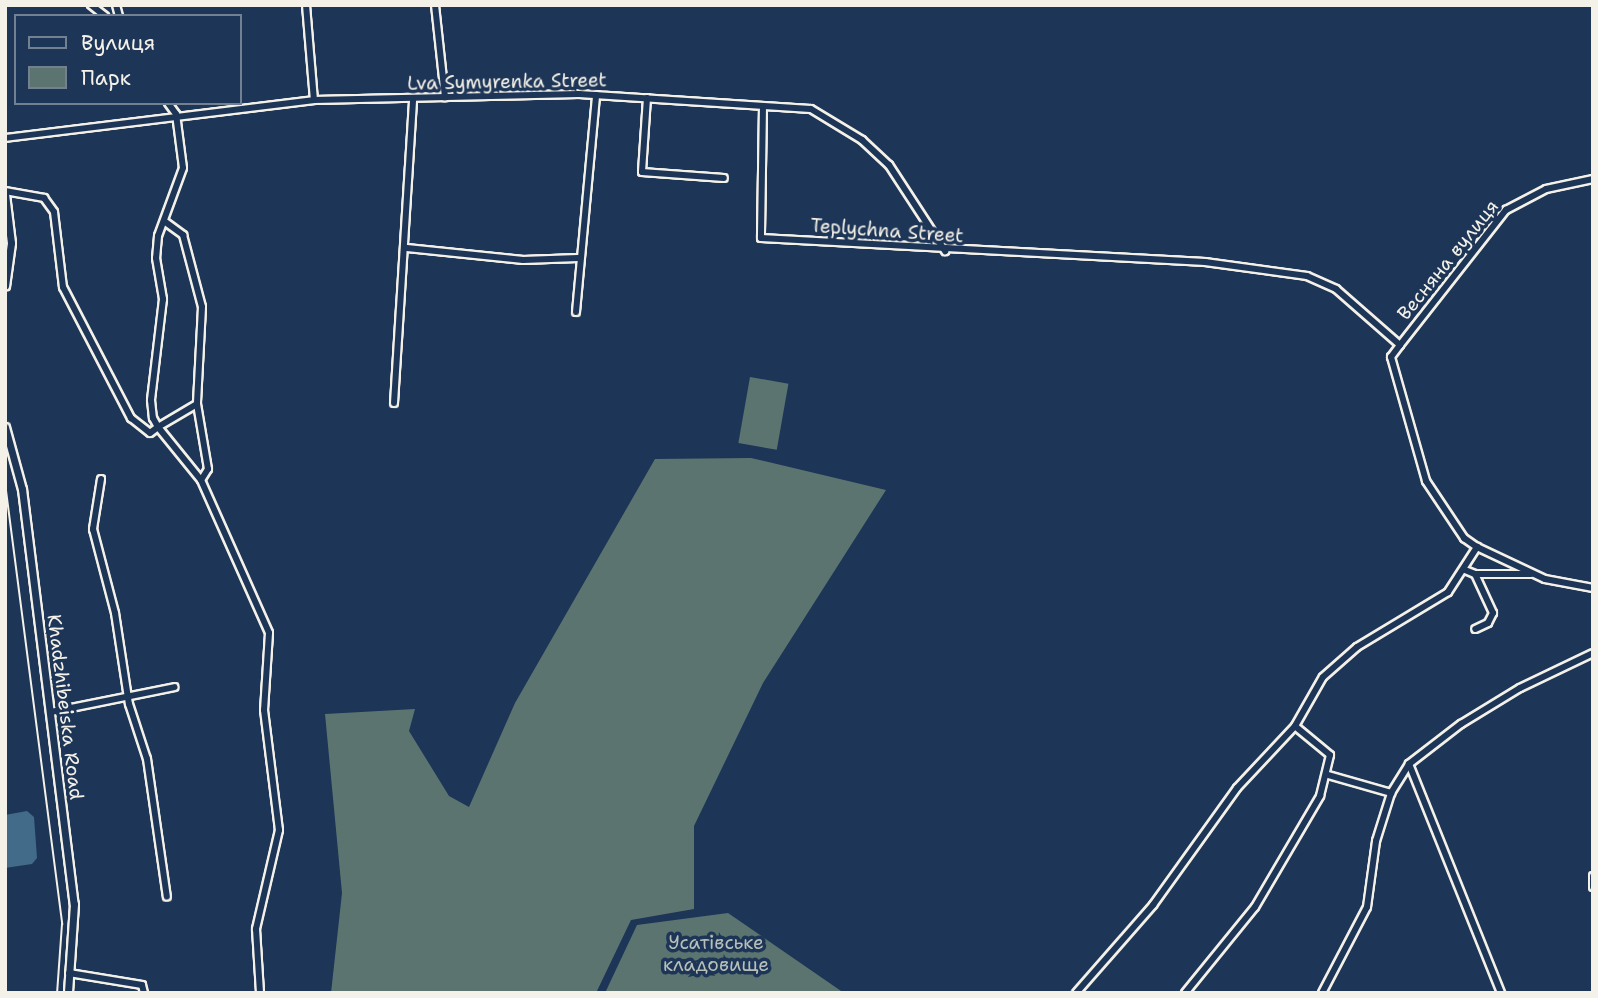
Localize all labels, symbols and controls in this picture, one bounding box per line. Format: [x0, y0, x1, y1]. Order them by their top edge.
legend [14, 14, 242, 105]
text: Вулиця [81, 29, 155, 57]
text: Парк [81, 64, 131, 92]
street label: Lva Symyrenka Street [407, 69, 607, 95]
street label: Весняна вулиця [1393, 195, 1503, 325]
street label: Teplychna Street [810, 214, 964, 248]
street label: Khadzhibeiska Road [42, 613, 88, 801]
park label: Усатівське кладовище [663, 932, 769, 976]

